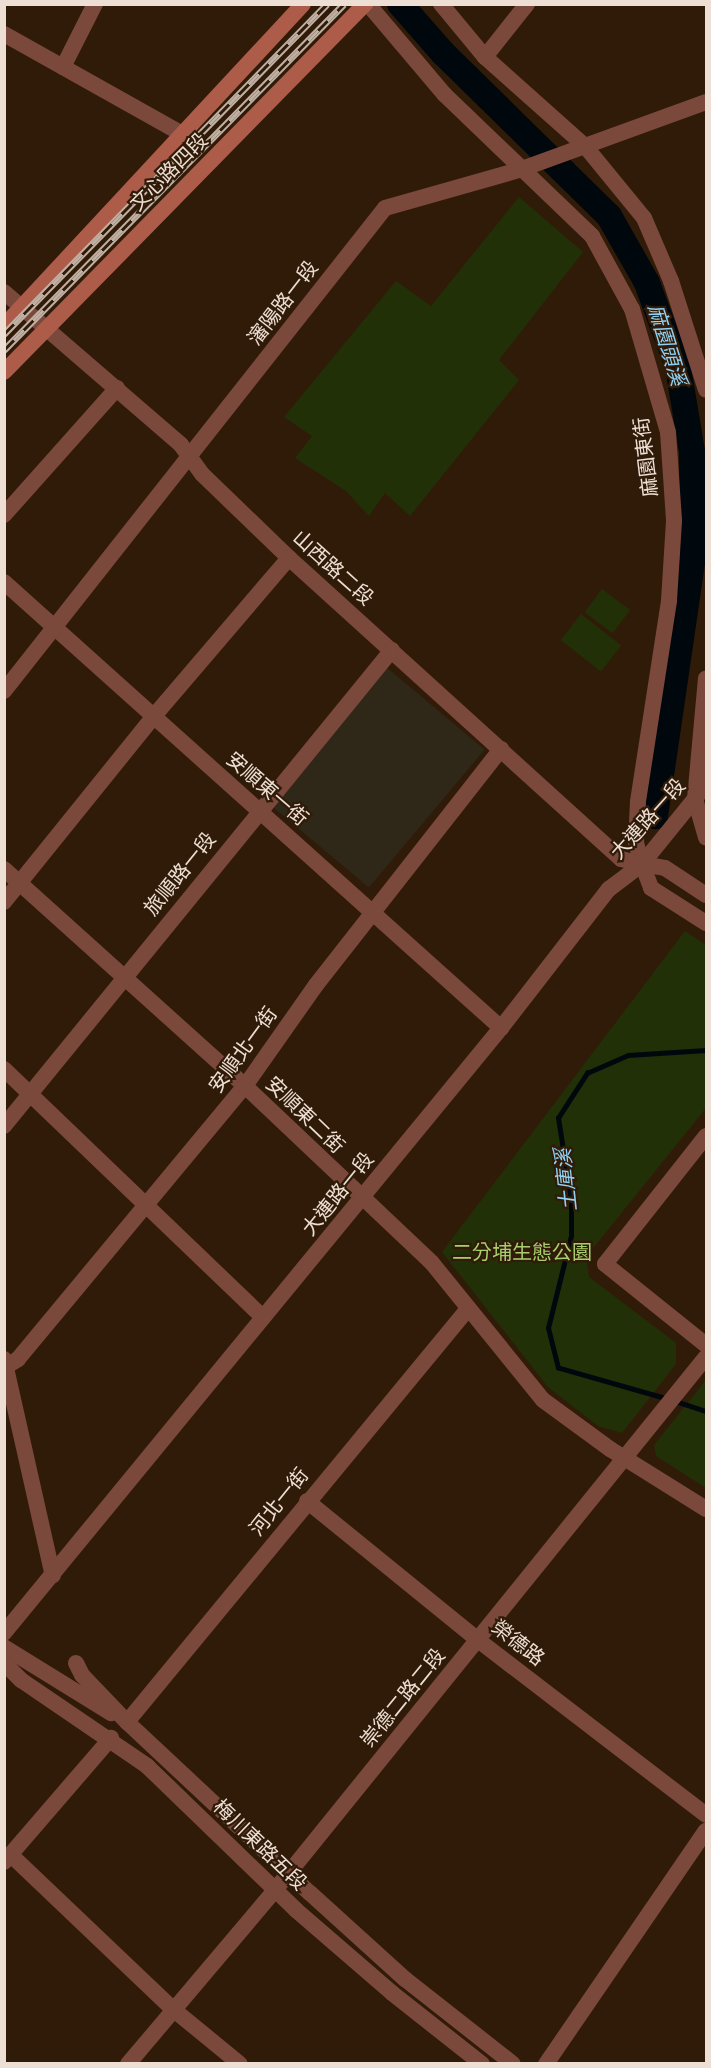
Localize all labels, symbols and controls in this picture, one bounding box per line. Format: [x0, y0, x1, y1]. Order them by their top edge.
street label: 文心路四段 [125, 128, 213, 216]
street label: 瀋陽路一段 [243, 256, 323, 350]
water label: 麻園頭溪 [643, 301, 691, 389]
street label: 麻園東街 [629, 416, 663, 498]
street label: 山西路二段 [288, 526, 378, 610]
street label: 安順東一街 [221, 747, 313, 831]
street label: 大連路一段 [606, 774, 690, 864]
street label: 旅順路一段 [139, 828, 221, 920]
street label: 安順北一街 [204, 1002, 282, 1098]
street label: 安順東二街 [261, 1072, 349, 1158]
water label: 土庫溪 [550, 1147, 582, 1213]
street label: 大連路一段 [297, 1148, 379, 1240]
park label: 二分埔生態公園 [452, 1240, 592, 1264]
street label: 河北一街 [245, 1463, 313, 1541]
street label: 榮德路 [487, 1615, 549, 1671]
street label: 崇德二路二段 [356, 1644, 450, 1752]
street label: 梅川東路五段 [209, 1795, 311, 1895]

